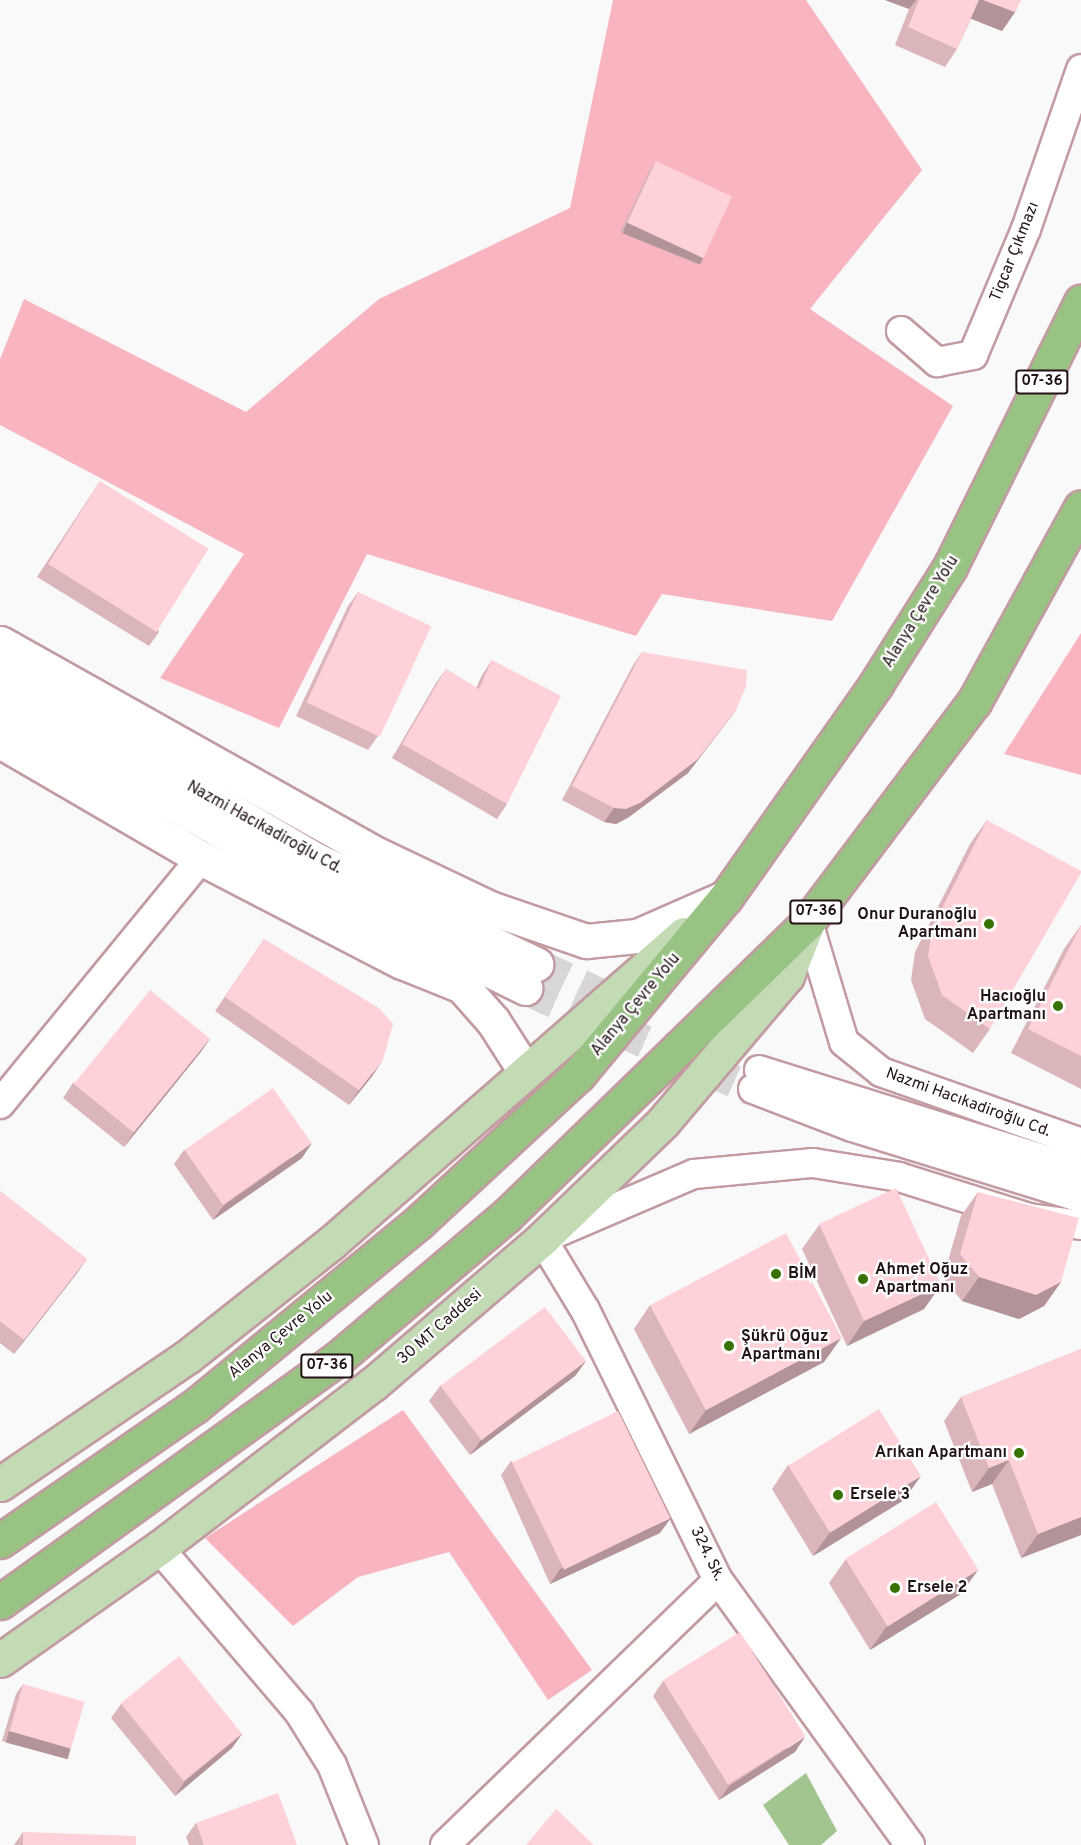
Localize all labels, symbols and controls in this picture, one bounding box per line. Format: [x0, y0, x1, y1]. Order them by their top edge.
street label: Tigcar Çıkmazı [986, 199, 1044, 305]
road number: 07-36 [1015, 370, 1069, 394]
street label: Alanya Çevre Yolu [879, 552, 963, 672]
street label: Nazmi Hacıkadiroğlu Cd. [183, 777, 345, 879]
road number: 07-36 [789, 900, 843, 924]
place label: Onur Duranoğlu Apartmanı [857, 905, 977, 943]
marker: Onur Duranoğlu Apartmanı [982, 917, 996, 931]
street label: Alanya Çevre Yolu [587, 949, 685, 1061]
place label: Hacıoğlu Apartmanı [967, 987, 1046, 1025]
marker: Hacıoğlu Apartmanı [1051, 999, 1065, 1013]
street label: Nazmi Hacıkadiroğlu Cd. [883, 1064, 1053, 1142]
place label: Ahmet Oğuz Apartmanı [875, 1260, 968, 1298]
place label: BİM [788, 1264, 817, 1284]
marker: BİM [769, 1267, 783, 1281]
marker: Ahmet Oğuz Apartmanı [856, 1272, 870, 1286]
street label: 30 MT Caddesi [394, 1285, 486, 1369]
street label: Alanya Çevre Yolu [225, 1287, 337, 1383]
place label: Şükrü Oğuz Apartmanı [741, 1327, 828, 1365]
marker: Şükrü Oğuz Apartmanı [722, 1339, 736, 1353]
road number: 07-36 [300, 1354, 354, 1378]
place label: Arıkan Apartmanı [874, 1443, 1007, 1463]
marker: Arıkan Apartmanı [1012, 1446, 1026, 1460]
place label: Ersele 3 [850, 1485, 910, 1505]
marker: Ersele 3 [831, 1488, 845, 1502]
street label: 324. Sk. [686, 1524, 728, 1584]
place label: Ersele 2 [907, 1578, 967, 1598]
marker: Ersele 2 [888, 1581, 902, 1595]

